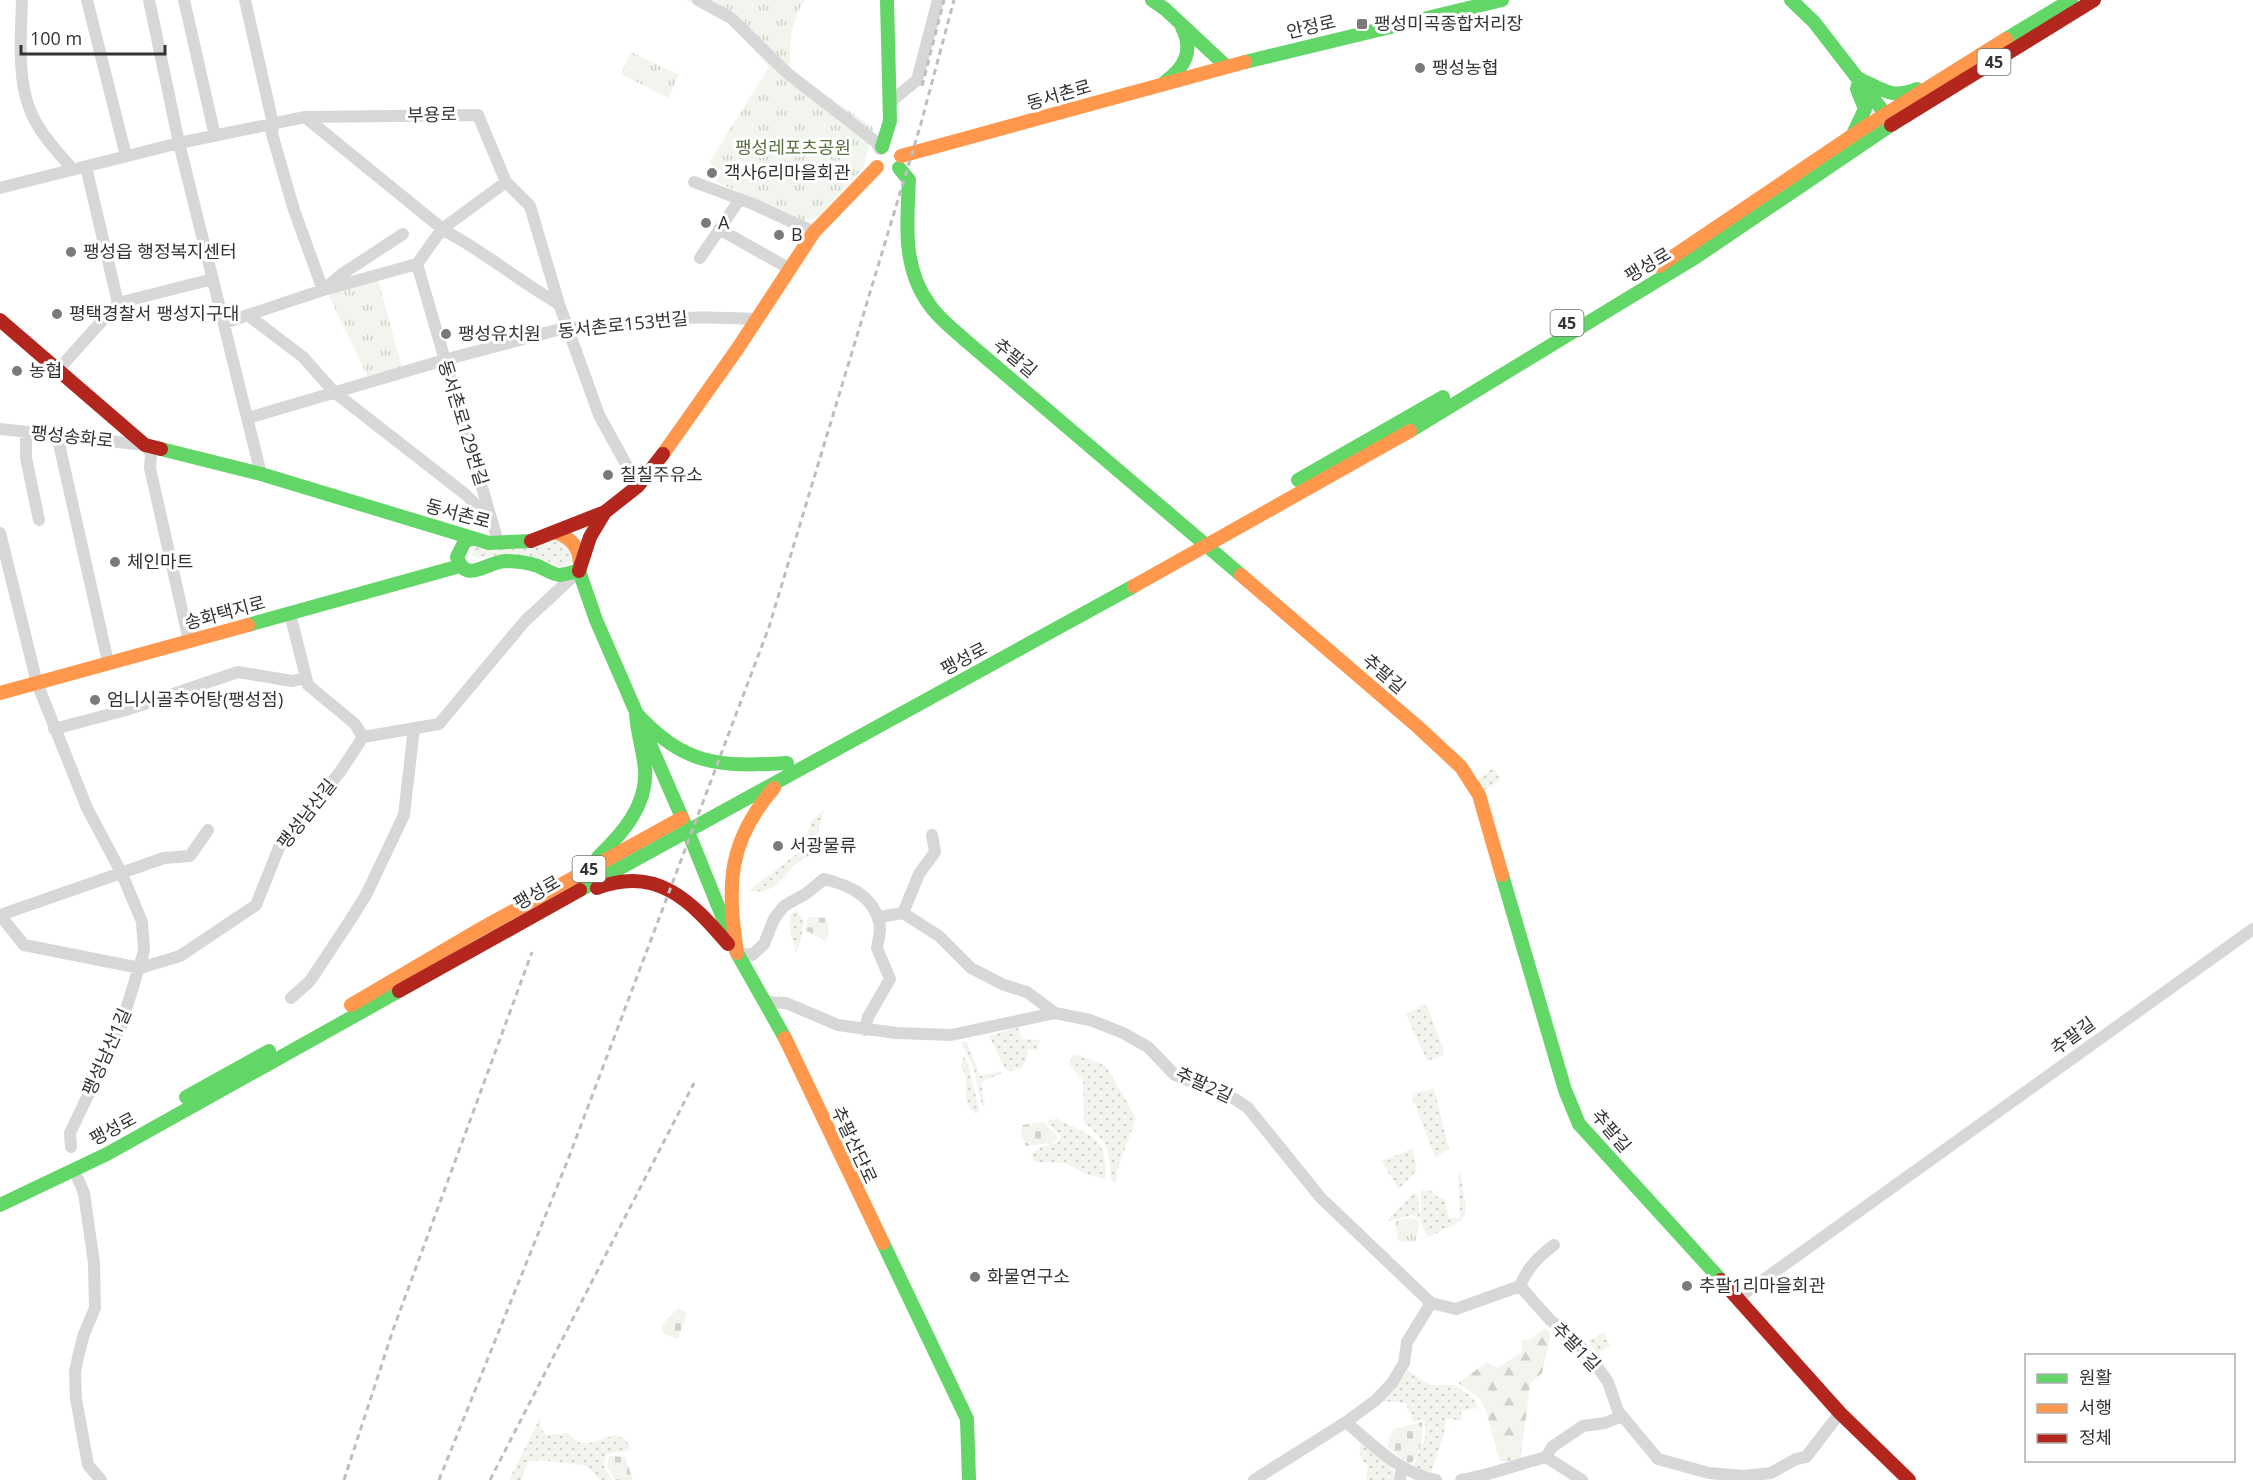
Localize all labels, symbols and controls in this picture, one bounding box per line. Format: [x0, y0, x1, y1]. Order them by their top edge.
street label: 안정로 [1284, 9, 1338, 43]
place label: 팽성미곡종합처리장 [1374, 11, 1523, 35]
marker: 팽성미곡종합처리장 [1355, 17, 1369, 31]
scale bar [21, 18, 165, 56]
text: 100 m [30, 26, 82, 50]
road number: 45 [1978, 49, 2010, 75]
place label: 팽성농협 [1432, 55, 1498, 79]
marker: 팽성농협 [1413, 61, 1427, 75]
street label: 동서촌로 [1024, 73, 1094, 115]
street label: 부용로 [407, 102, 457, 126]
park label: 팽성레포츠공원 [735, 135, 851, 159]
place label: 객사6리마을회관 [724, 160, 851, 184]
marker: 객사6리마을회관 [705, 166, 719, 180]
place label: A [718, 210, 730, 234]
marker: A [699, 216, 713, 230]
place label: B [791, 222, 803, 246]
marker: B [772, 228, 786, 242]
place label: 팽성읍 행정복지센터 [83, 239, 237, 263]
street label: 팽성로 [1620, 241, 1675, 287]
marker: 팽성읍 행정복지센터 [64, 245, 78, 259]
place label: 평택경찰서 팽성지구대 [69, 301, 239, 325]
street label: 동서촌로153번길 [557, 305, 689, 343]
marker: 평택경찰서 팽성지구대 [50, 307, 64, 321]
road number: 45 [1550, 310, 1584, 336]
place label: 팽성유치원 [458, 321, 541, 345]
marker: 팽성유치원 [439, 327, 453, 341]
street label: 추팔길 [989, 332, 1042, 382]
street label: 동서촌로129번길 [433, 357, 494, 488]
place label: 농협 [29, 358, 62, 382]
marker: 농협 [10, 364, 24, 378]
street label: 팽성송화로 [30, 420, 115, 452]
place label: 칠칠주유소 [620, 462, 703, 486]
marker: 칠칠주유소 [601, 468, 615, 482]
street label: 동서촌로 [423, 493, 493, 533]
place label: 체인마트 [127, 549, 193, 573]
marker: 체인마트 [108, 555, 122, 569]
street label: 송화택지로 [182, 590, 268, 634]
street label: 팽성로 [936, 636, 991, 680]
street label: 추팔길 [1358, 648, 1411, 699]
place label: 엄니시골추어탕(팽성점) [107, 687, 283, 711]
marker: 엄니시골추어탕(팽성점) [88, 693, 102, 707]
street label: 팽성남산길 [271, 773, 341, 853]
place label: 서광물류 [790, 833, 856, 857]
marker: 서광물류 [771, 839, 785, 853]
road number: 45 [572, 856, 606, 882]
street label: 팽성로 [509, 869, 564, 915]
street label: 팽성남산1길 [76, 1004, 136, 1099]
street label: 추팔길 [2045, 1011, 2100, 1060]
street label: 추팔2길 [1172, 1061, 1237, 1108]
street label: 추팔산단로 [827, 1102, 883, 1187]
street label: 추팔길 [1587, 1104, 1637, 1157]
street label: 팽성로 [85, 1106, 140, 1150]
place label: 화물연구소 [987, 1264, 1070, 1288]
marker: 화물연구소 [968, 1270, 982, 1284]
place label: 추팔1리마을회관 [1699, 1273, 1826, 1297]
marker: 추팔1리마을회관 [1680, 1279, 1694, 1293]
street label: 추팔1길 [1547, 1316, 1606, 1376]
legend [2025, 1354, 2235, 1462]
text: 원활 [2079, 1365, 2112, 1389]
text: 서행 [2079, 1395, 2112, 1419]
text: 정체 [2079, 1425, 2112, 1449]

